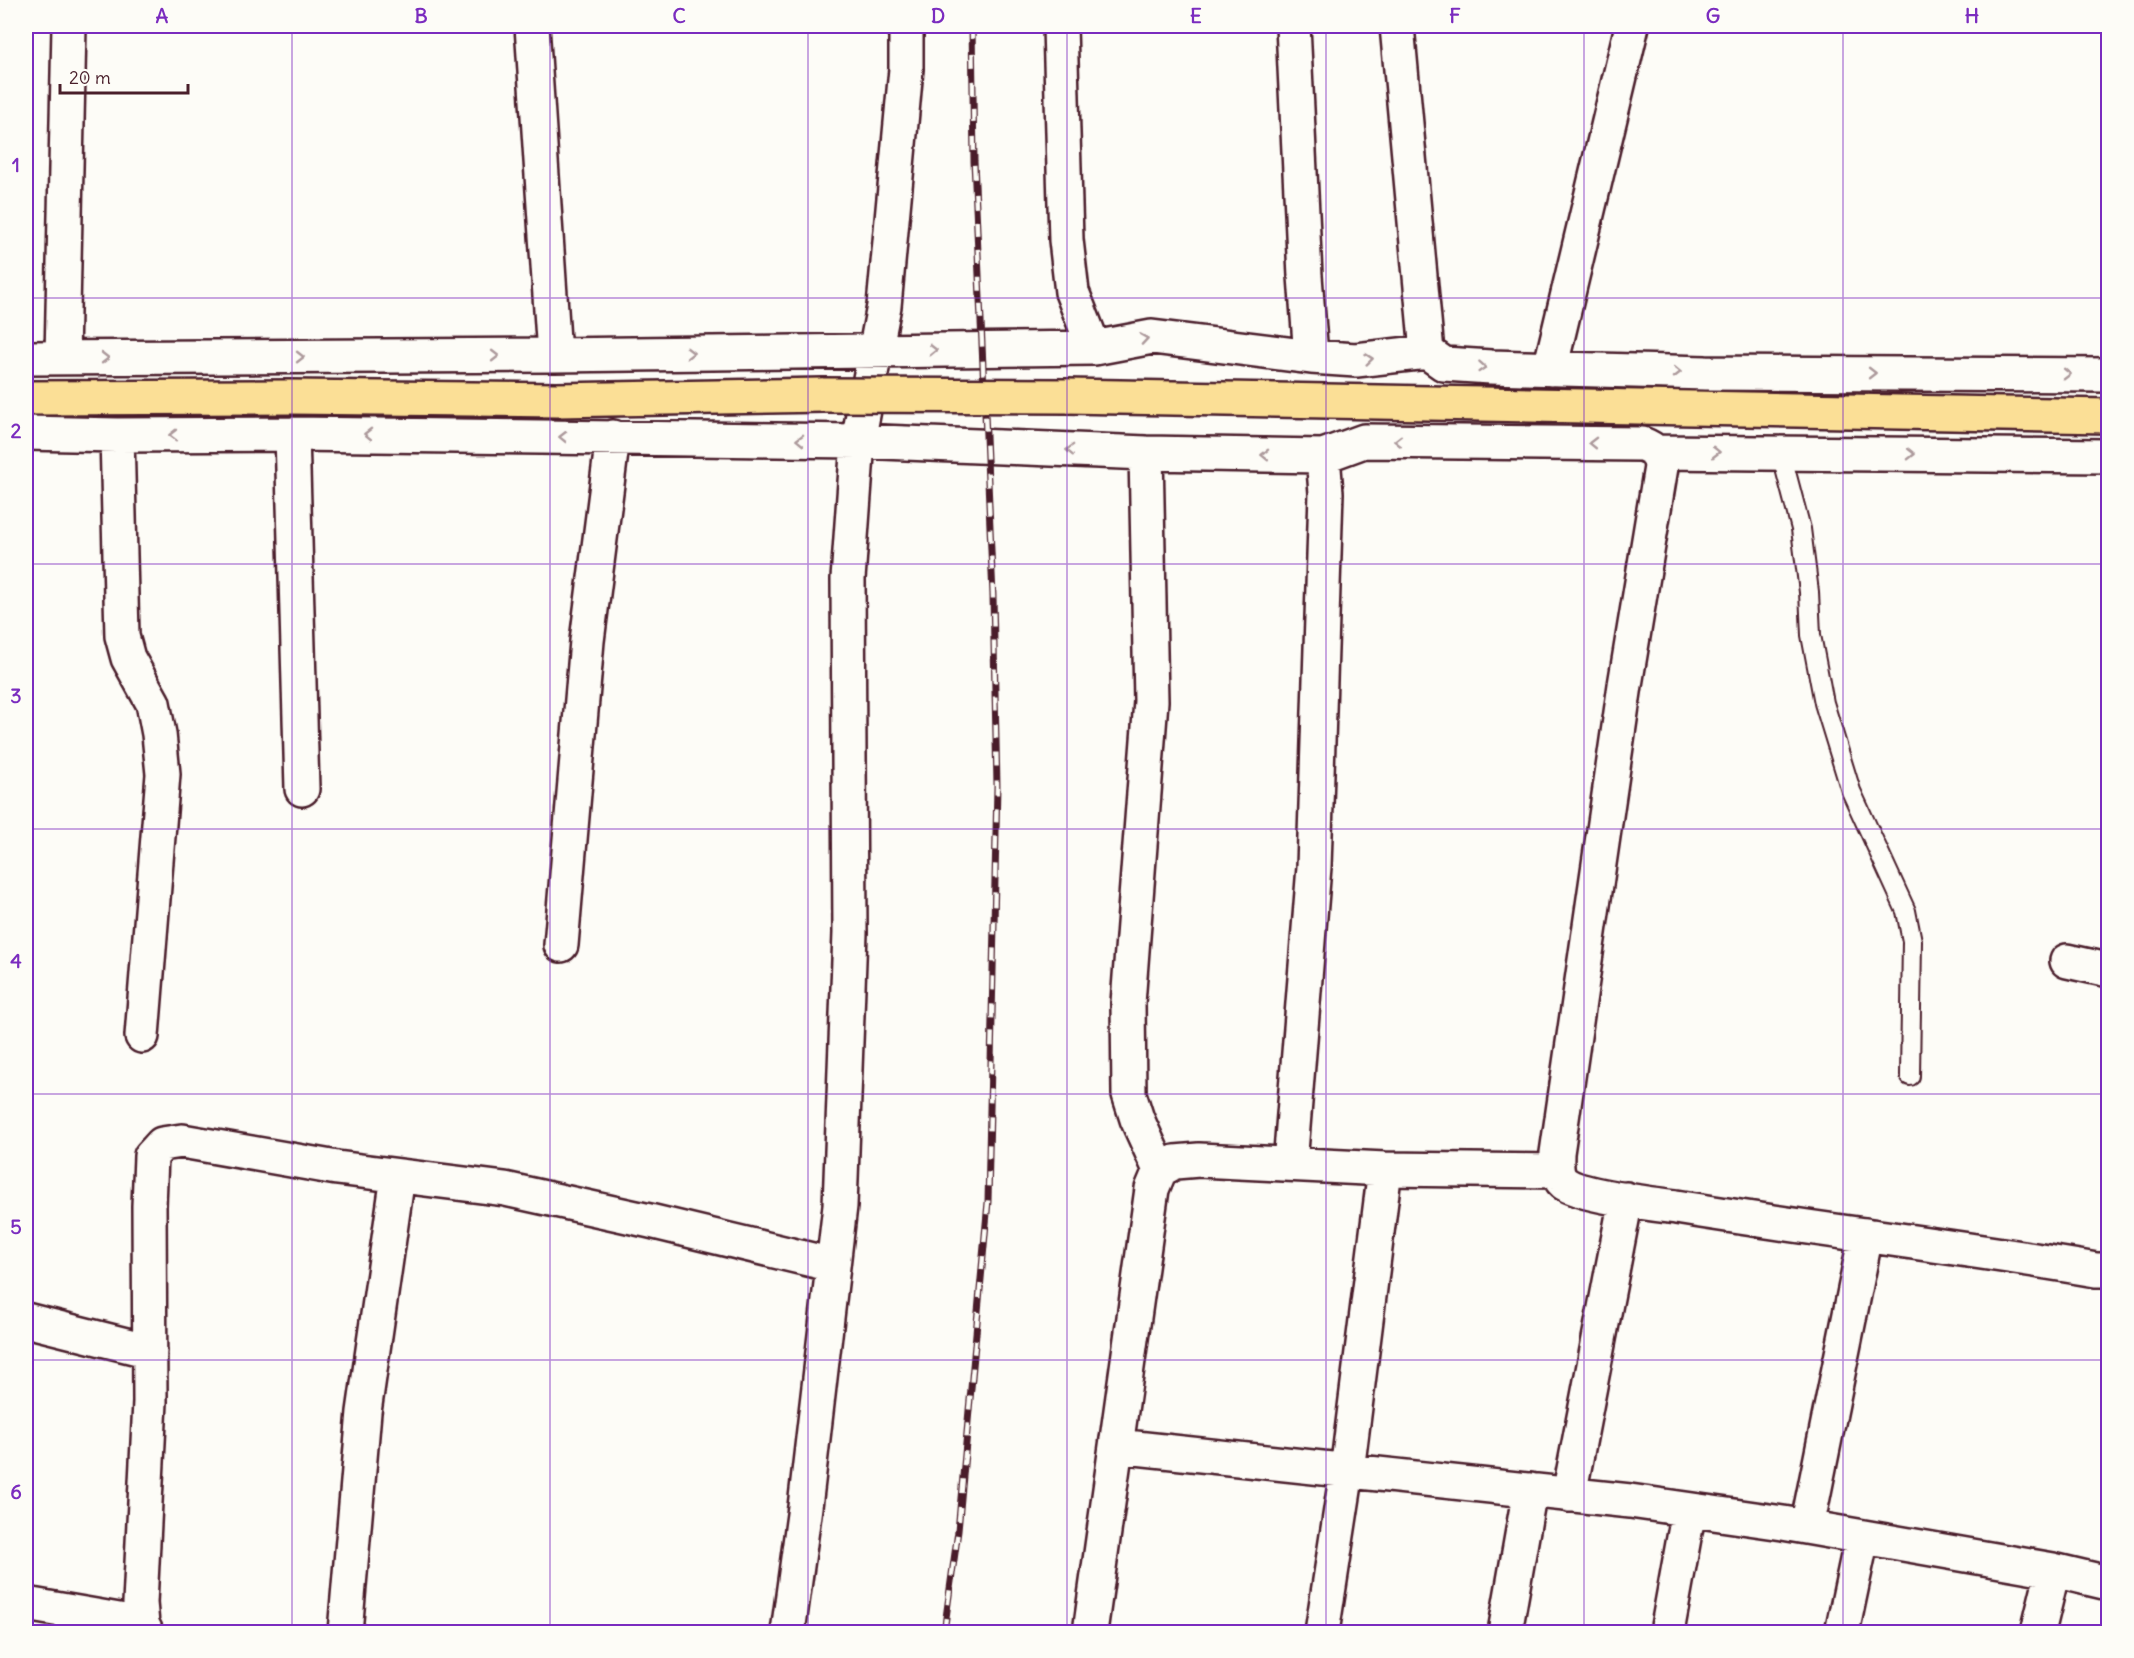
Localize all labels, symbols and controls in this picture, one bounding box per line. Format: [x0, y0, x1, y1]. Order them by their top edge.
text: A [156, 3, 169, 28]
text: B [414, 3, 428, 28]
text: C [672, 3, 686, 28]
text: D [931, 3, 945, 28]
text: E [1190, 3, 1202, 28]
text: F [1449, 3, 1461, 28]
text: G [1706, 3, 1720, 28]
text: H [1965, 3, 1979, 28]
scale bar [60, 57, 188, 95]
text: 20 m [69, 66, 111, 89]
text: 1 [12, 152, 20, 177]
one-way arrow [1139, 334, 1148, 346]
one-way arrow [928, 344, 937, 356]
one-way arrow [685, 347, 694, 359]
one-way arrow [490, 350, 499, 362]
one-way arrow [295, 351, 304, 363]
one-way arrow [100, 352, 109, 364]
one-way arrow [1364, 353, 1374, 365]
one-way arrow [1477, 360, 1486, 373]
one-way arrow [1672, 366, 1681, 378]
one-way arrow [1867, 367, 1876, 379]
one-way arrow [2062, 368, 2071, 380]
text: 2 [11, 418, 22, 443]
one-way arrow [168, 428, 177, 441]
one-way arrow [363, 428, 372, 441]
one-way arrow [558, 431, 567, 443]
one-way arrow [795, 434, 804, 447]
one-way arrow [1394, 435, 1403, 447]
one-way arrow [1589, 437, 1598, 450]
one-way arrow [1065, 444, 1074, 457]
one-way arrow [1711, 446, 1720, 458]
one-way arrow [1906, 448, 1915, 460]
one-way arrow [1260, 449, 1269, 462]
text: 3 [10, 683, 22, 708]
text: 4 [10, 948, 22, 973]
text: 5 [10, 1214, 22, 1239]
text: 6 [10, 1479, 22, 1504]

